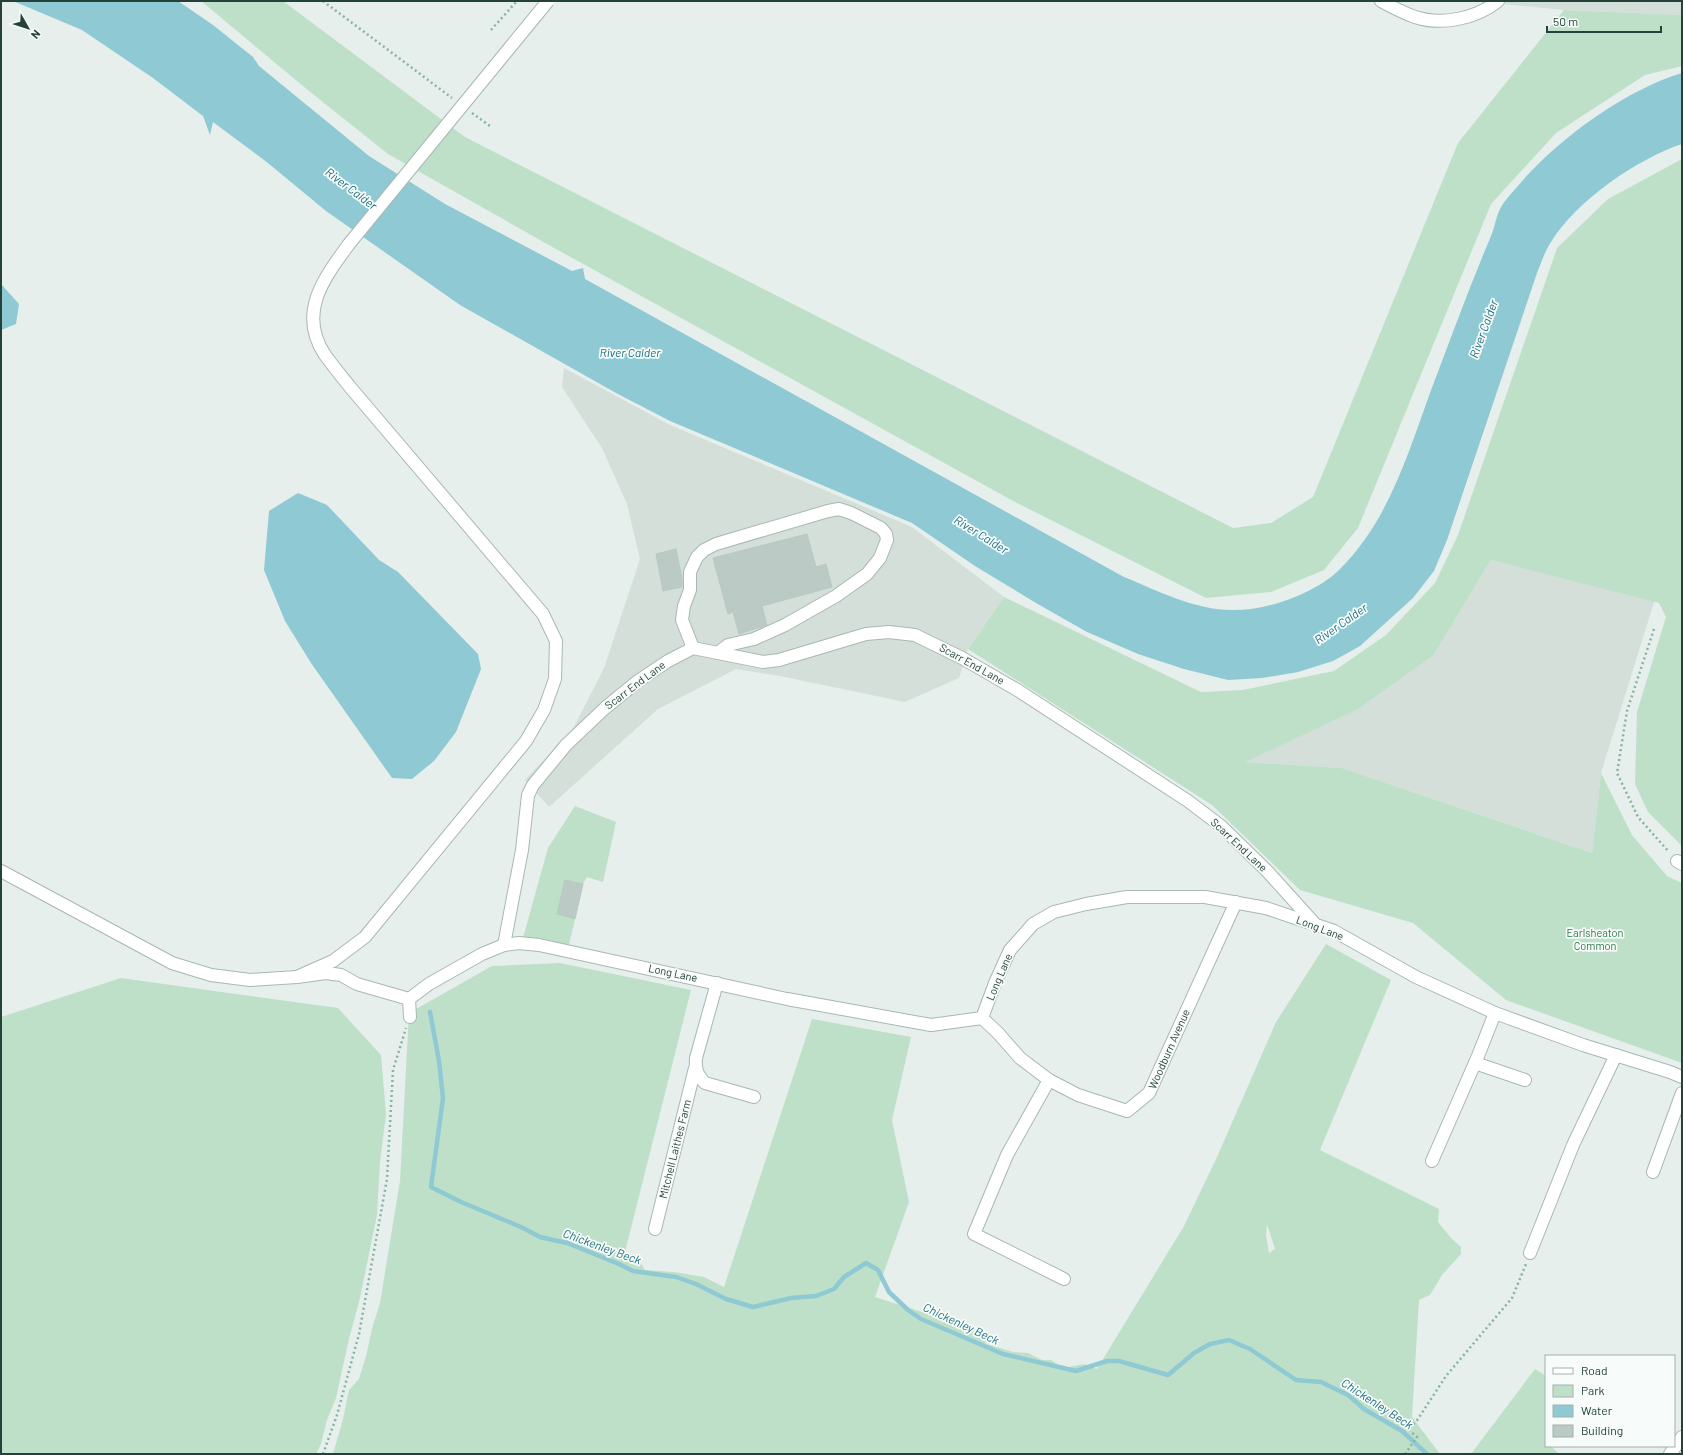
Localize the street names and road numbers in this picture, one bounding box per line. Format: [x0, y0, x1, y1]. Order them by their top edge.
street label: Scarr End Lane [937, 640, 1007, 687]
street label: Scarr End Lane [602, 658, 668, 712]
street label: Scarr End Lane [1208, 815, 1270, 874]
street label: Long Lane [1295, 913, 1346, 943]
street label: Long Lane [983, 951, 1014, 1002]
street label: Long Lane [647, 961, 699, 984]
street label: Woodburn Avenue [1145, 1007, 1192, 1091]
street label: Mitchell Laithes Farm [656, 1098, 693, 1200]

